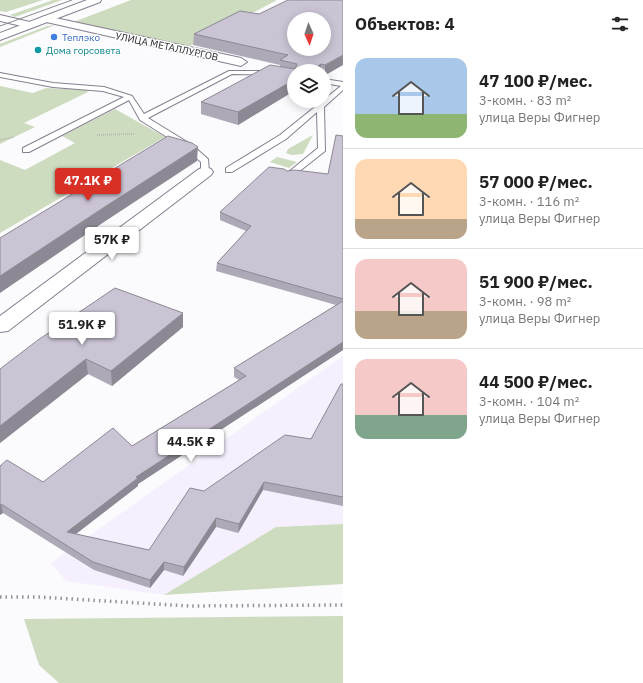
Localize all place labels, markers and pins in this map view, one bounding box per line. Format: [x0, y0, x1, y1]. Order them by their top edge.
place label: Теплэко [62, 31, 100, 44]
marker: Теплэко [49, 32, 59, 42]
place label: Дома горсовета [46, 44, 121, 57]
marker: Дома горсовета [33, 45, 43, 55]
pin: 47.1K ₽ [51, 168, 125, 202]
pin: 57K ₽ [84, 227, 140, 261]
pin: 51.9K ₽ [45, 312, 119, 346]
pin: 44.5K ₽ [154, 429, 228, 463]

